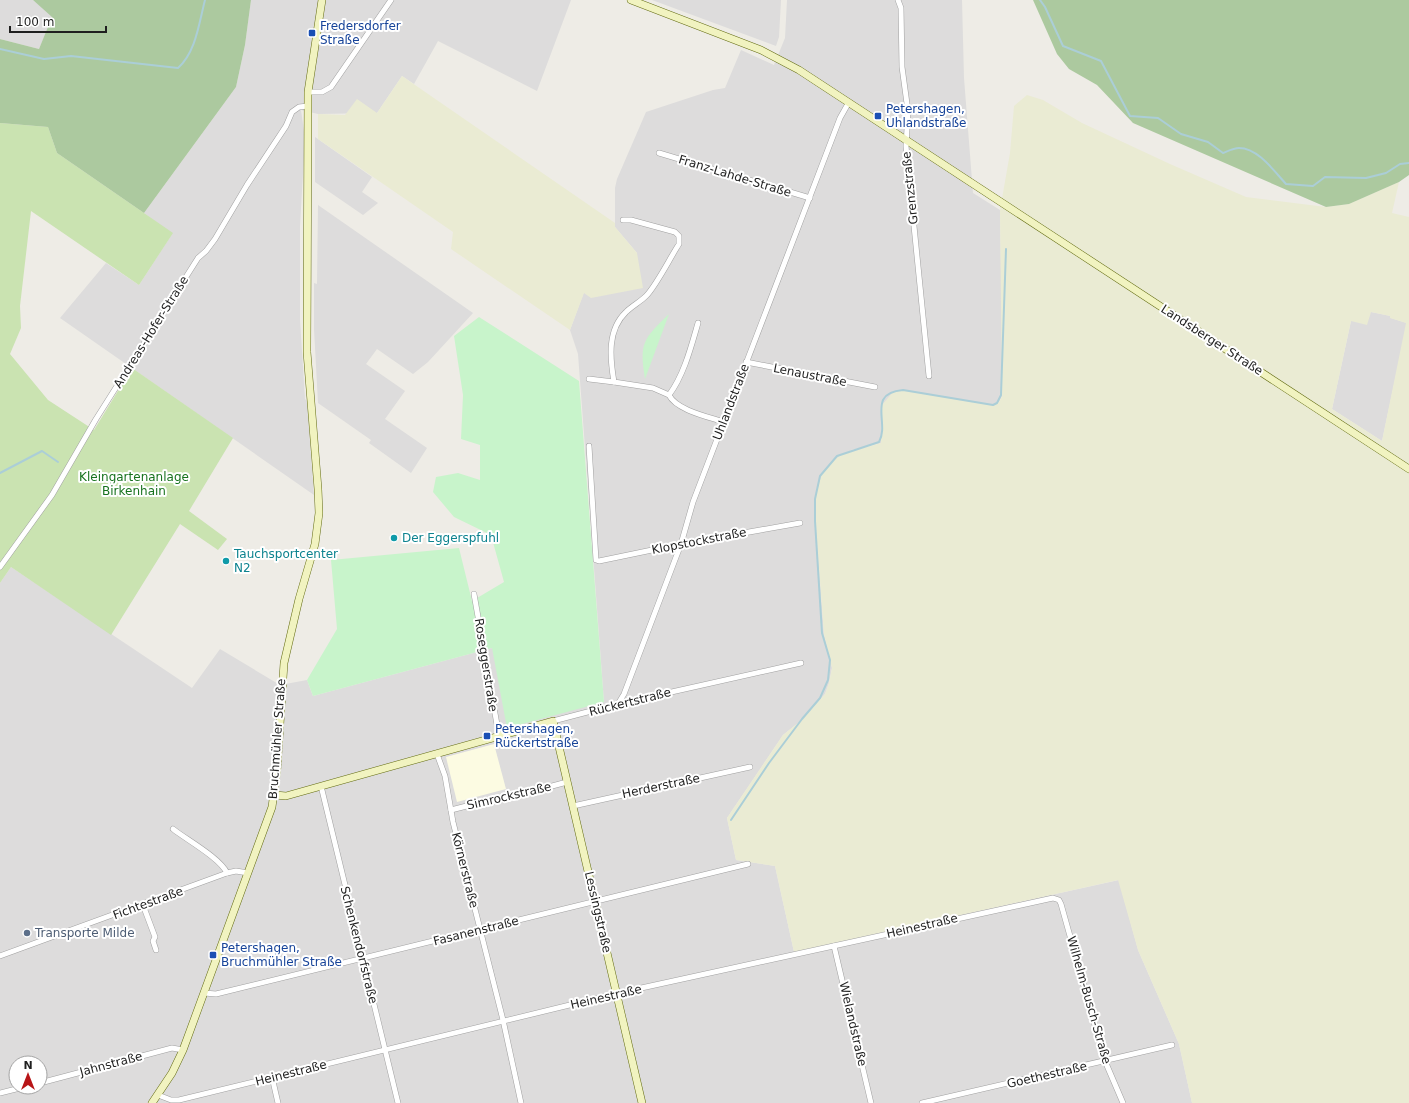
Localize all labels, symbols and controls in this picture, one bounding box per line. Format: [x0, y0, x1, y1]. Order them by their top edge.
scale bar [10, 8, 106, 34]
text: 100 m [16, 15, 54, 29]
place label: Fredersdorfer Straße [320, 19, 401, 47]
marker: Fredersdorfer Straße [307, 28, 317, 38]
place label: Petershagen, Uhlandstraße [886, 102, 966, 130]
marker: Petershagen, Uhlandstraße [873, 111, 883, 121]
street label: Grenzstraße [899, 151, 921, 225]
street label: Franz-Lahde-Straße [677, 152, 793, 200]
street label: Andreas-Hofer-Straße [111, 273, 191, 391]
street label: Landsberger Straße [1158, 302, 1266, 378]
street label: Lenaustraße [772, 361, 848, 389]
street label: Uhlandstraße [710, 362, 752, 442]
park label: Kleingartenanlage Birkenhain [79, 470, 189, 498]
street label: Klopstockstraße [650, 525, 748, 557]
place label: Der Eggerspfuhl [402, 531, 499, 545]
marker: Der Eggerspfuhl [389, 533, 399, 543]
place label: Tauchsportcenter N2 [233, 547, 338, 575]
marker: Tauchsportcenter N2 [221, 556, 231, 566]
street label: Roseggerstraße [472, 617, 500, 713]
street label: Bruchmühler Straße [266, 678, 288, 800]
street label: Rückertstraße [588, 685, 672, 719]
place label: Petershagen, Rückertstraße [495, 722, 579, 750]
marker: Petershagen, Rückertstraße [482, 731, 492, 741]
street label: Herderstraße [621, 771, 701, 801]
street label: Simrockstraße [465, 779, 553, 813]
street label: Körnerstraße [449, 831, 481, 909]
street label: Lessingstraße [582, 870, 614, 954]
street label: Fichtestraße [111, 884, 185, 922]
street label: Schenkendorfstraße [338, 885, 380, 1005]
street label: Heinestraße [885, 911, 959, 941]
street label: Fasanenstraße [432, 914, 520, 948]
place label: Transporte Milde [34, 926, 135, 940]
marker: Transporte Milde [22, 928, 32, 938]
street label: Wilhelm-Busch-Straße [1064, 934, 1114, 1066]
place label: Petershagen, Bruchmühler Straße [221, 941, 342, 969]
marker: Petershagen, Bruchmühler Straße [208, 950, 218, 960]
street label: Wielandstraße [836, 980, 870, 1068]
street label: Heinestraße [569, 982, 643, 1012]
street label: Jahnstraße [77, 1049, 144, 1079]
north arrow [8, 1055, 48, 1095]
street label: Heinestraße [254, 1057, 328, 1089]
text: N [23, 1059, 33, 1072]
street label: Goethestraße [1006, 1059, 1088, 1091]

